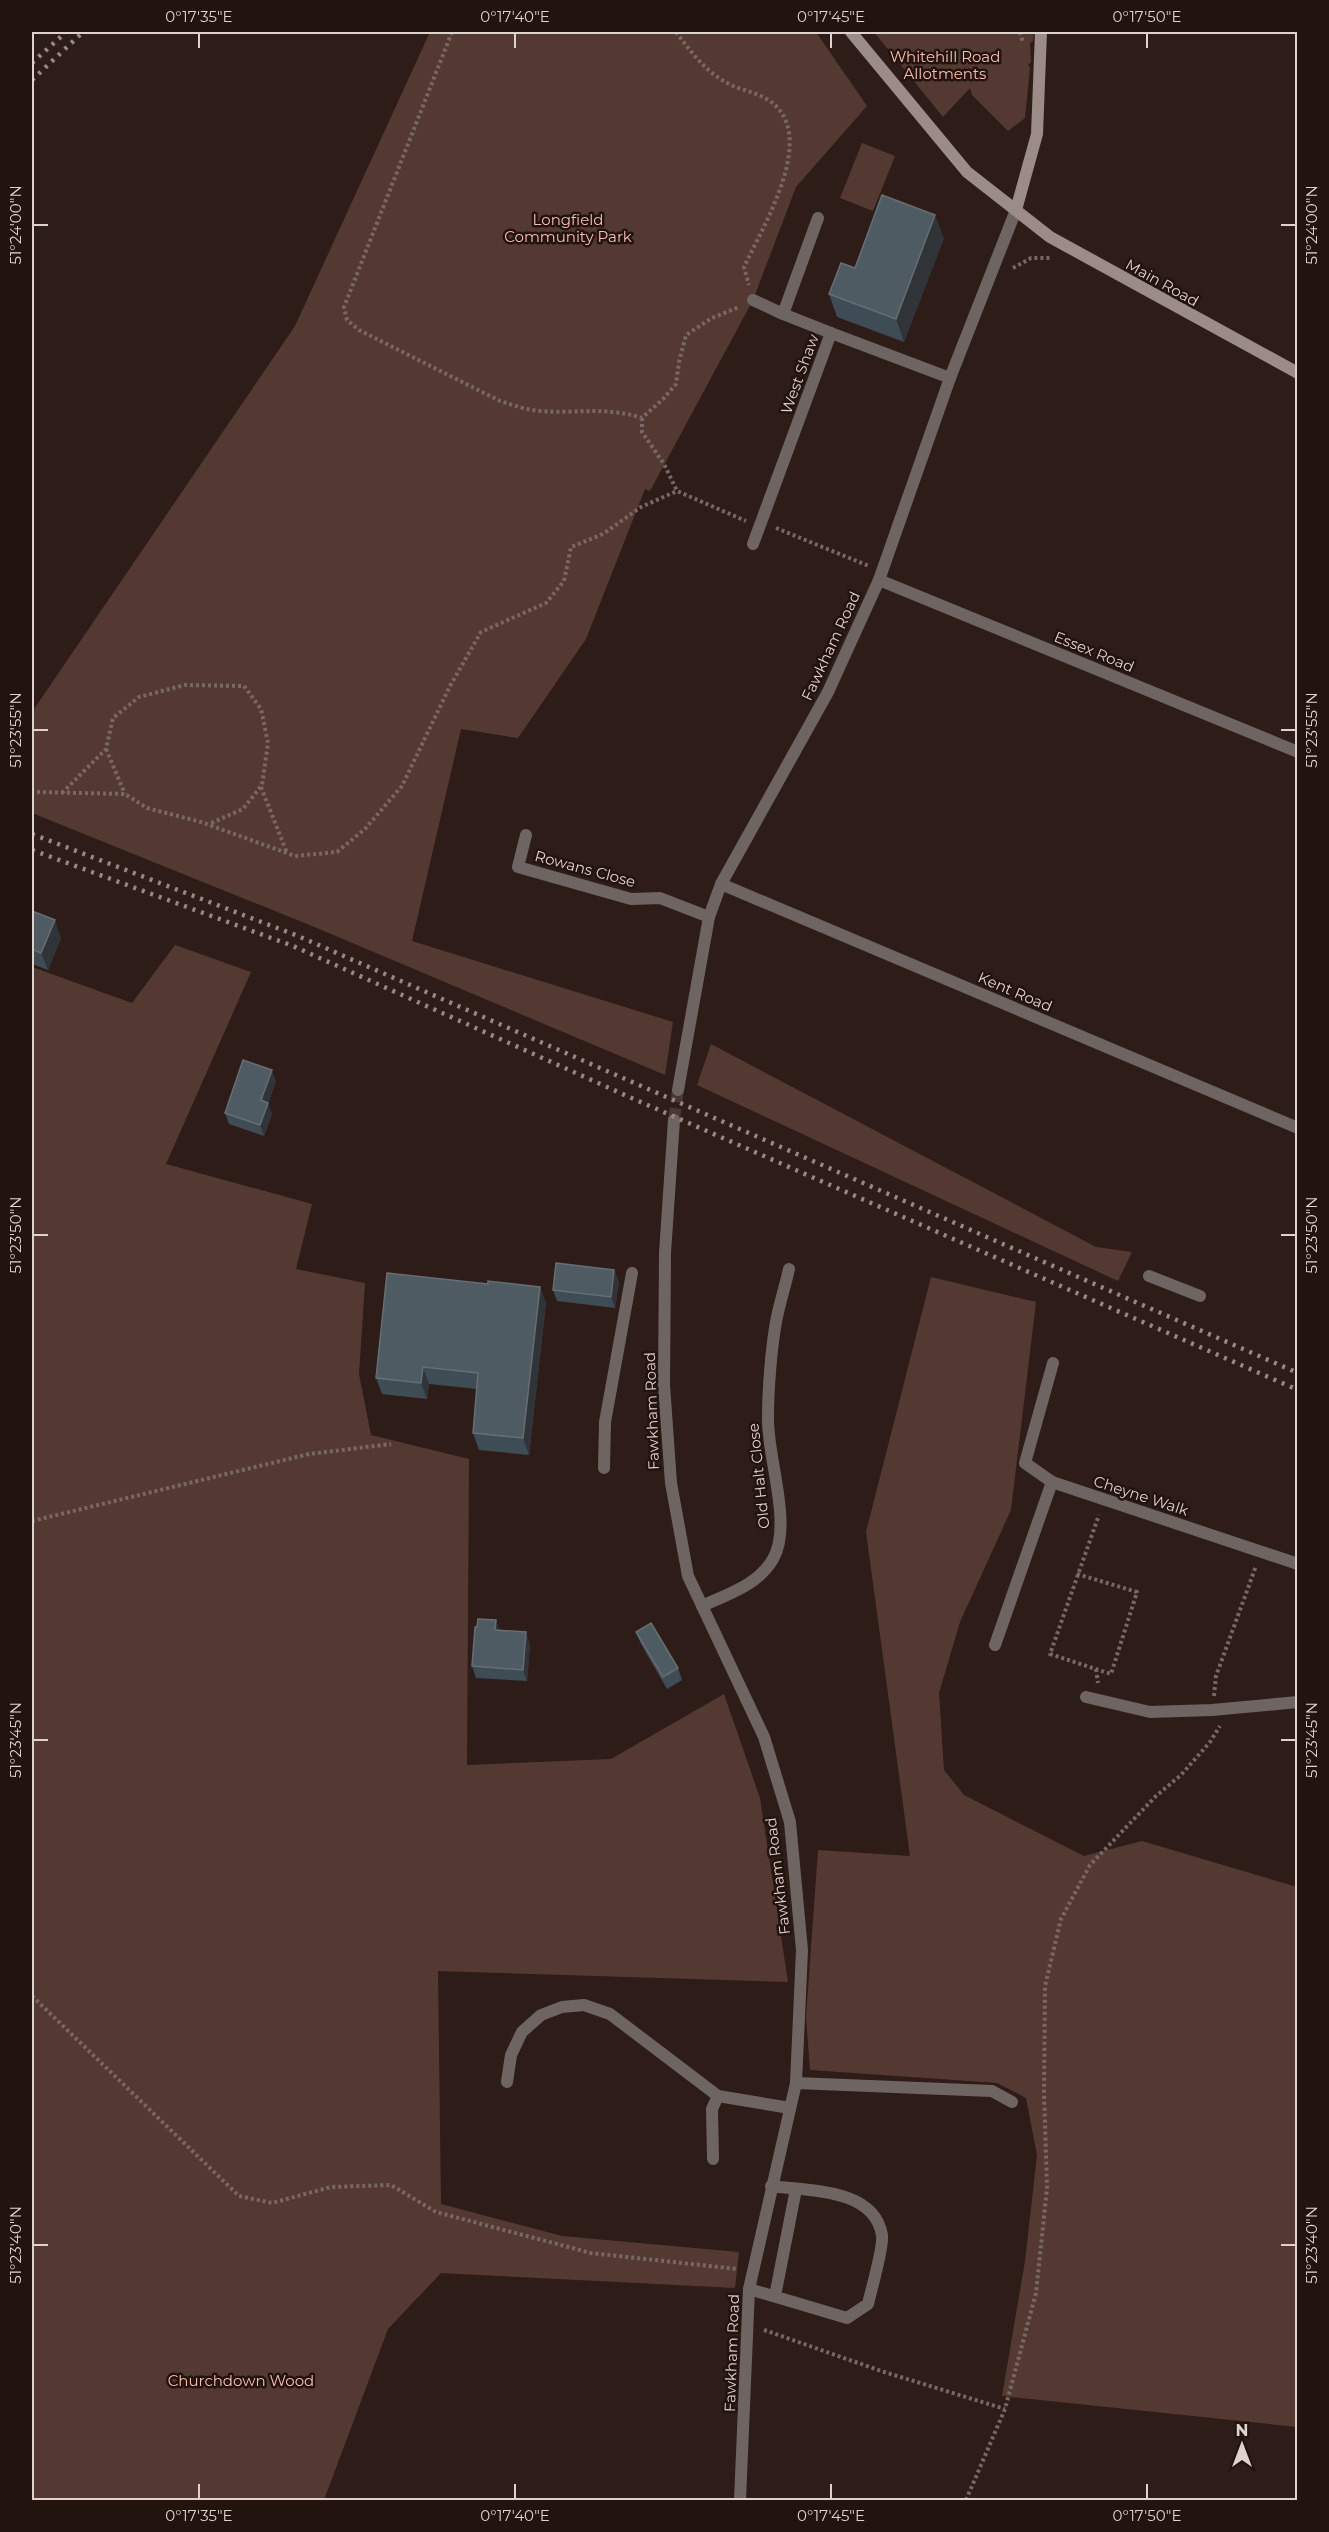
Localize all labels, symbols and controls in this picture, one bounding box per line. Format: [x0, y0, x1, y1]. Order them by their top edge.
text: 0°17'35"E [165, 7, 233, 26]
text: 0°17'40"E [480, 7, 550, 26]
text: 0°17'45"E [797, 7, 865, 26]
text: 0°17'50"E [1113, 7, 1181, 26]
park label: Whitehill Road Allotments [890, 47, 1000, 83]
text: 51°24'00"N [6, 185, 25, 265]
text: 51°24'00"N [1302, 185, 1321, 265]
park label: Longfield Community Park [504, 210, 632, 246]
street label: Main Road [1122, 255, 1202, 310]
street label: West Shaw [776, 331, 823, 416]
street label: Fawkham Road [797, 588, 864, 703]
street label: Essex Road [1051, 627, 1137, 676]
text: 51°23'55"N [6, 692, 25, 768]
text: 51°23'55"N [1302, 692, 1321, 768]
street label: Rowans Close [533, 846, 638, 891]
street label: Kent Road [975, 967, 1055, 1016]
text: 51°23'50"N [6, 1197, 25, 1273]
text: 51°23'50"N [1302, 1197, 1321, 1273]
street label: Fawkham Road [640, 1352, 663, 1470]
street label: Old Halt Close [744, 1422, 773, 1530]
street label: Cheyne Walk [1091, 1471, 1191, 1520]
text: 51°23'45"N [6, 1702, 25, 1778]
text: 51°23'45"N [1302, 1702, 1321, 1778]
street label: Fawkham Road [761, 1816, 794, 1936]
text: 51°23'40"N [6, 2206, 25, 2284]
text: 51°23'40"N [1302, 2206, 1321, 2284]
street label: Fawkham Road [720, 2294, 743, 2412]
park label: Churchdown Wood [168, 2371, 314, 2390]
north arrow [1212, 2415, 1272, 2475]
text: N [1236, 2421, 1248, 2440]
text: 0°17'35"E [165, 2506, 233, 2525]
text: 0°17'40"E [480, 2506, 550, 2525]
text: 0°17'45"E [797, 2506, 865, 2525]
text: 0°17'50"E [1113, 2506, 1181, 2525]

